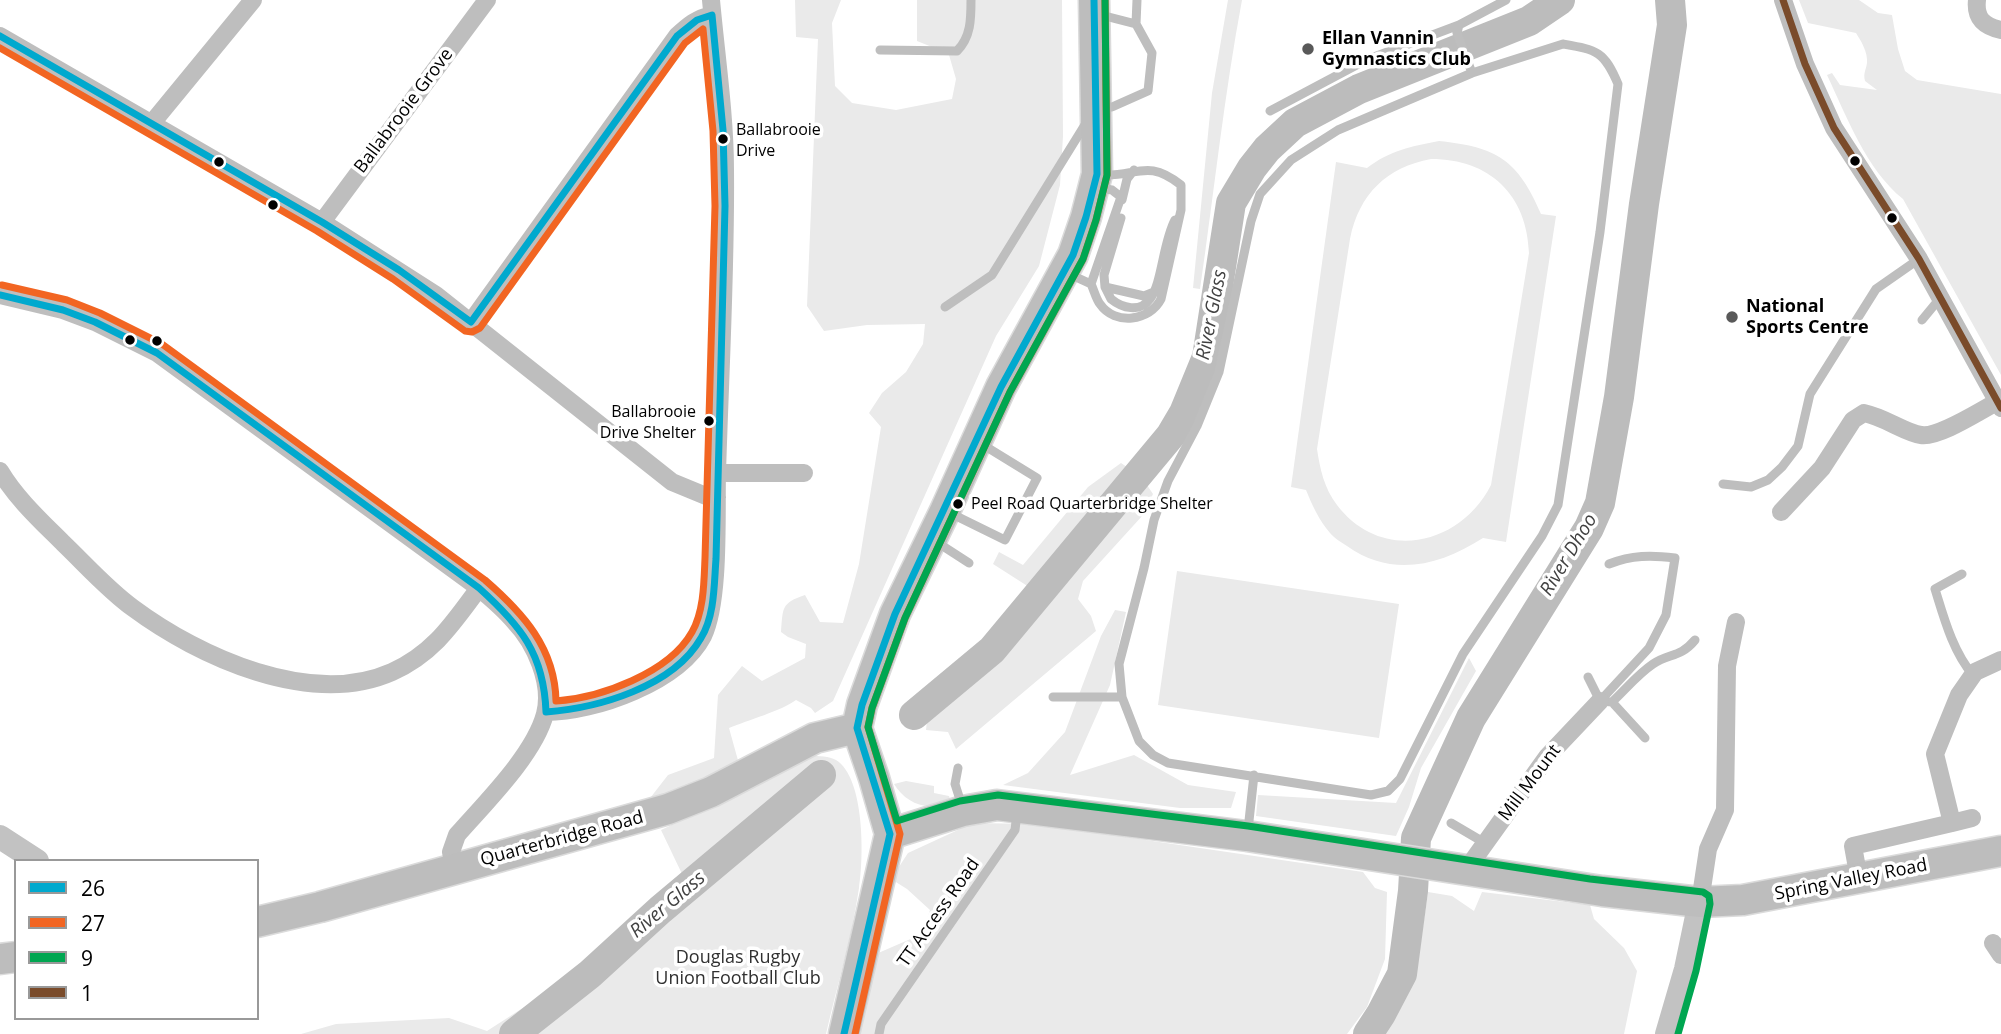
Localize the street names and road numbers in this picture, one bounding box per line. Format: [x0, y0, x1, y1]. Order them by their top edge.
street label: Ballabrooie Grove [350, 44, 458, 178]
street label: Mill Mount [1494, 741, 1566, 825]
street label: Quarterbridge Road [478, 807, 646, 871]
street label: TT Access Road [893, 854, 985, 972]
street label: Spring Valley Road [1773, 855, 1929, 905]

